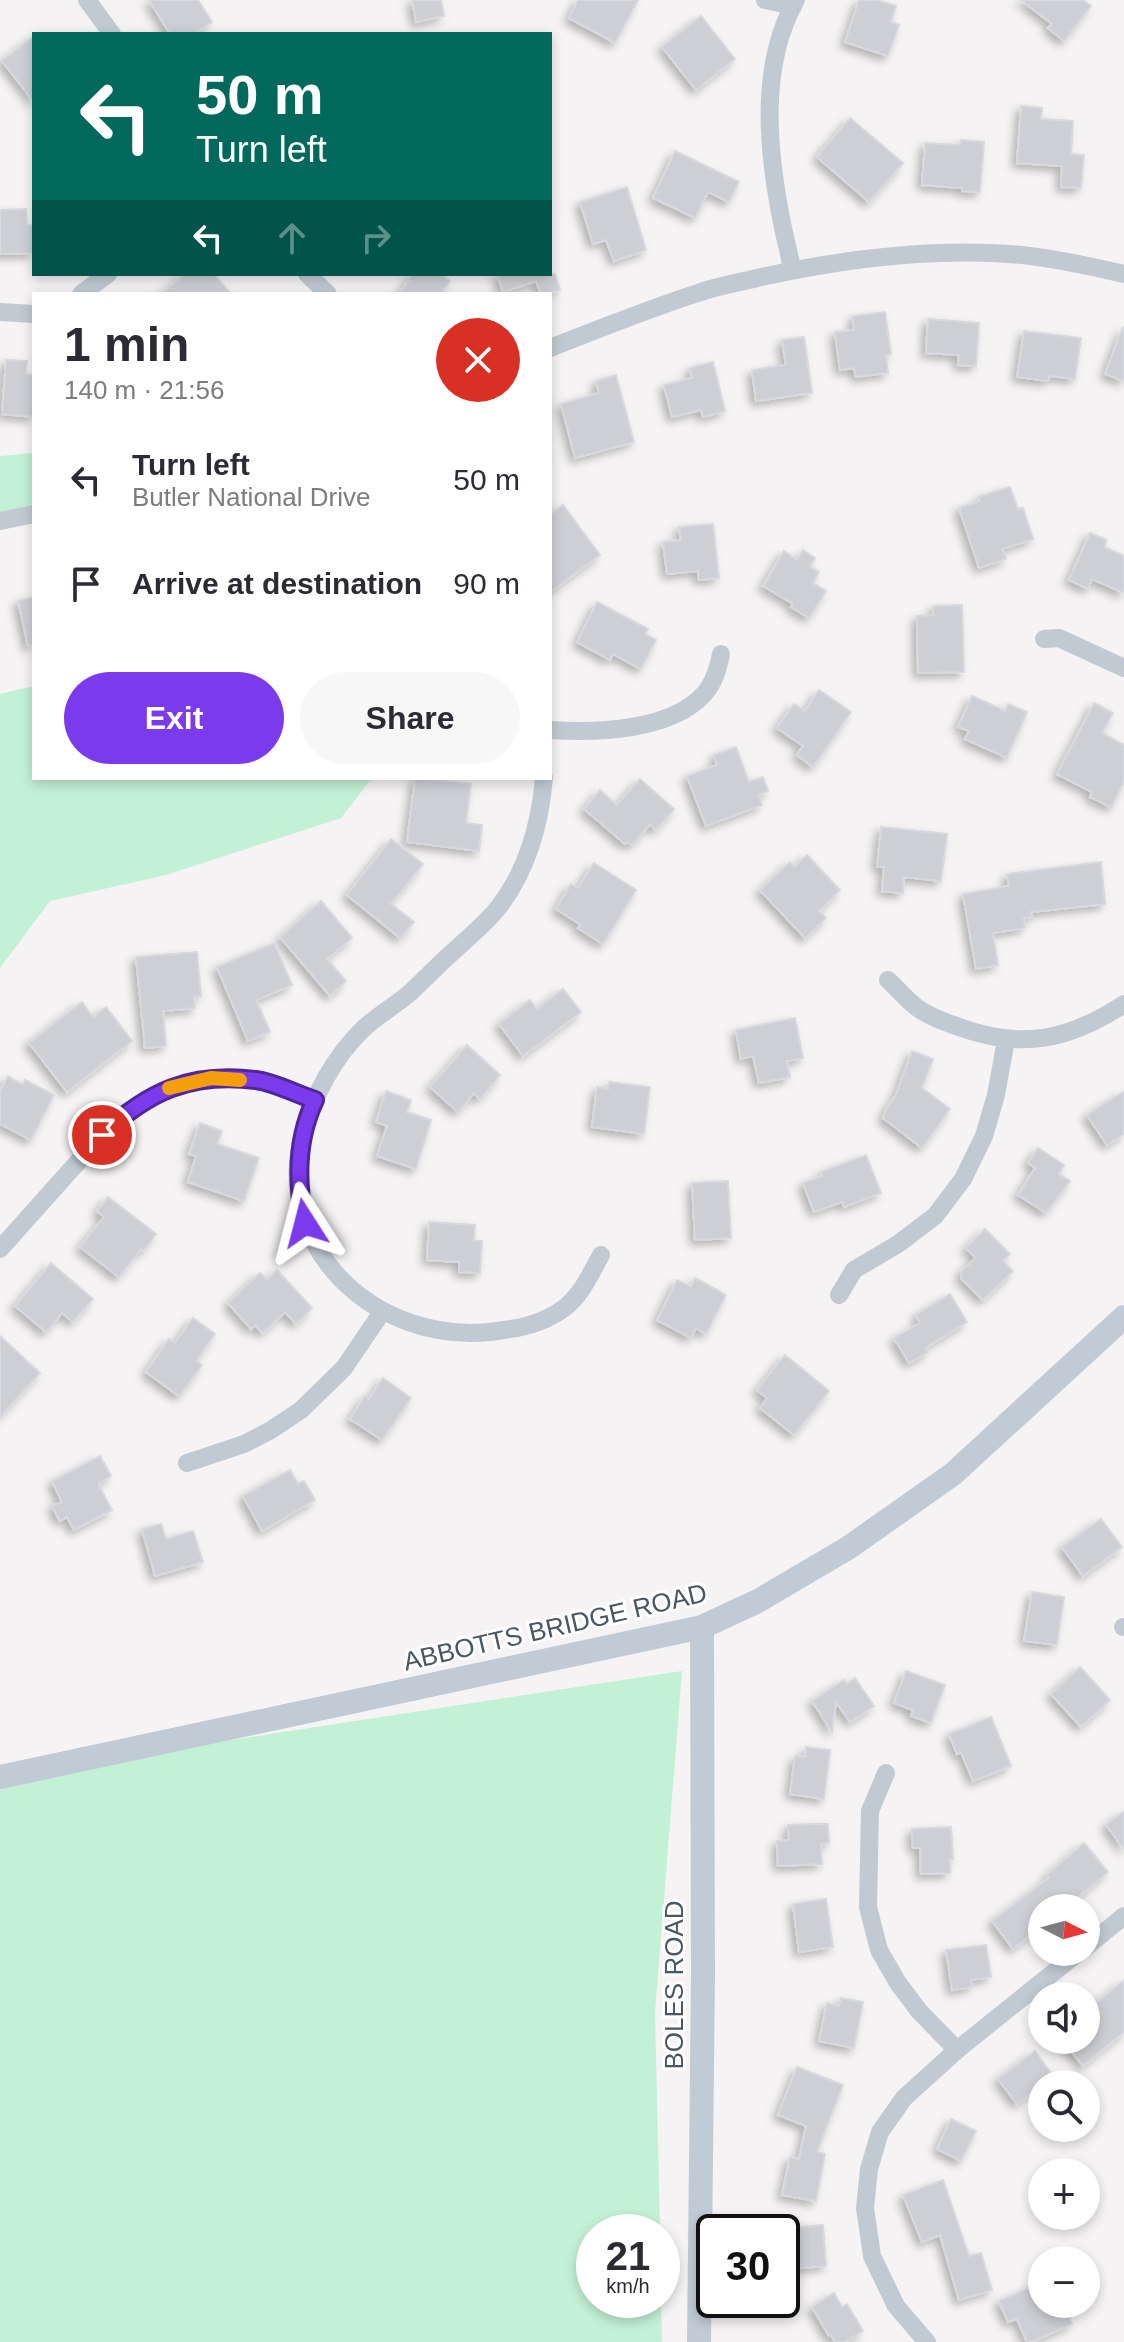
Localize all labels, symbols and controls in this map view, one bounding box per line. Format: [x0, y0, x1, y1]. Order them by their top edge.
text: 50 m [196, 63, 324, 126]
icon: left [64, 64, 168, 168]
text: Turn left [196, 129, 327, 170]
icon: left [186, 216, 230, 260]
icon: ahead [270, 216, 314, 260]
icon: right [354, 216, 398, 260]
text: 1 min [64, 318, 189, 371]
button: close [436, 318, 520, 402]
text: 140 m · 21:56 [64, 375, 224, 405]
text: Turn left [132, 448, 250, 481]
icon: left [64, 458, 108, 502]
text: 50 m [453, 463, 520, 496]
text: Butler National Drive [132, 482, 370, 512]
icon: arrive [64, 562, 108, 606]
text: Arrive at destination [132, 567, 422, 600]
text: 90 m [453, 567, 520, 600]
button: Exit [64, 672, 284, 764]
button: Share [300, 672, 520, 764]
pin [68, 1101, 136, 1169]
icon: arrive [80, 1113, 124, 1157]
position arrow [263, 1181, 347, 1265]
street label: ABBOTTS BRIDGE ROAD [400, 1577, 710, 1677]
north arrow [1028, 1894, 1100, 1966]
map controls [1028, 1894, 1100, 2318]
street label: BOLES ROAD [659, 1900, 689, 2070]
button: sound [1028, 1982, 1100, 2054]
button: search [1028, 2070, 1100, 2142]
button: + [1028, 2158, 1100, 2230]
speed limit sign: 30 [696, 2214, 800, 2318]
text: 21 [606, 2234, 650, 2278]
button: − [1028, 2246, 1100, 2318]
text: km/h [606, 2275, 650, 2297]

